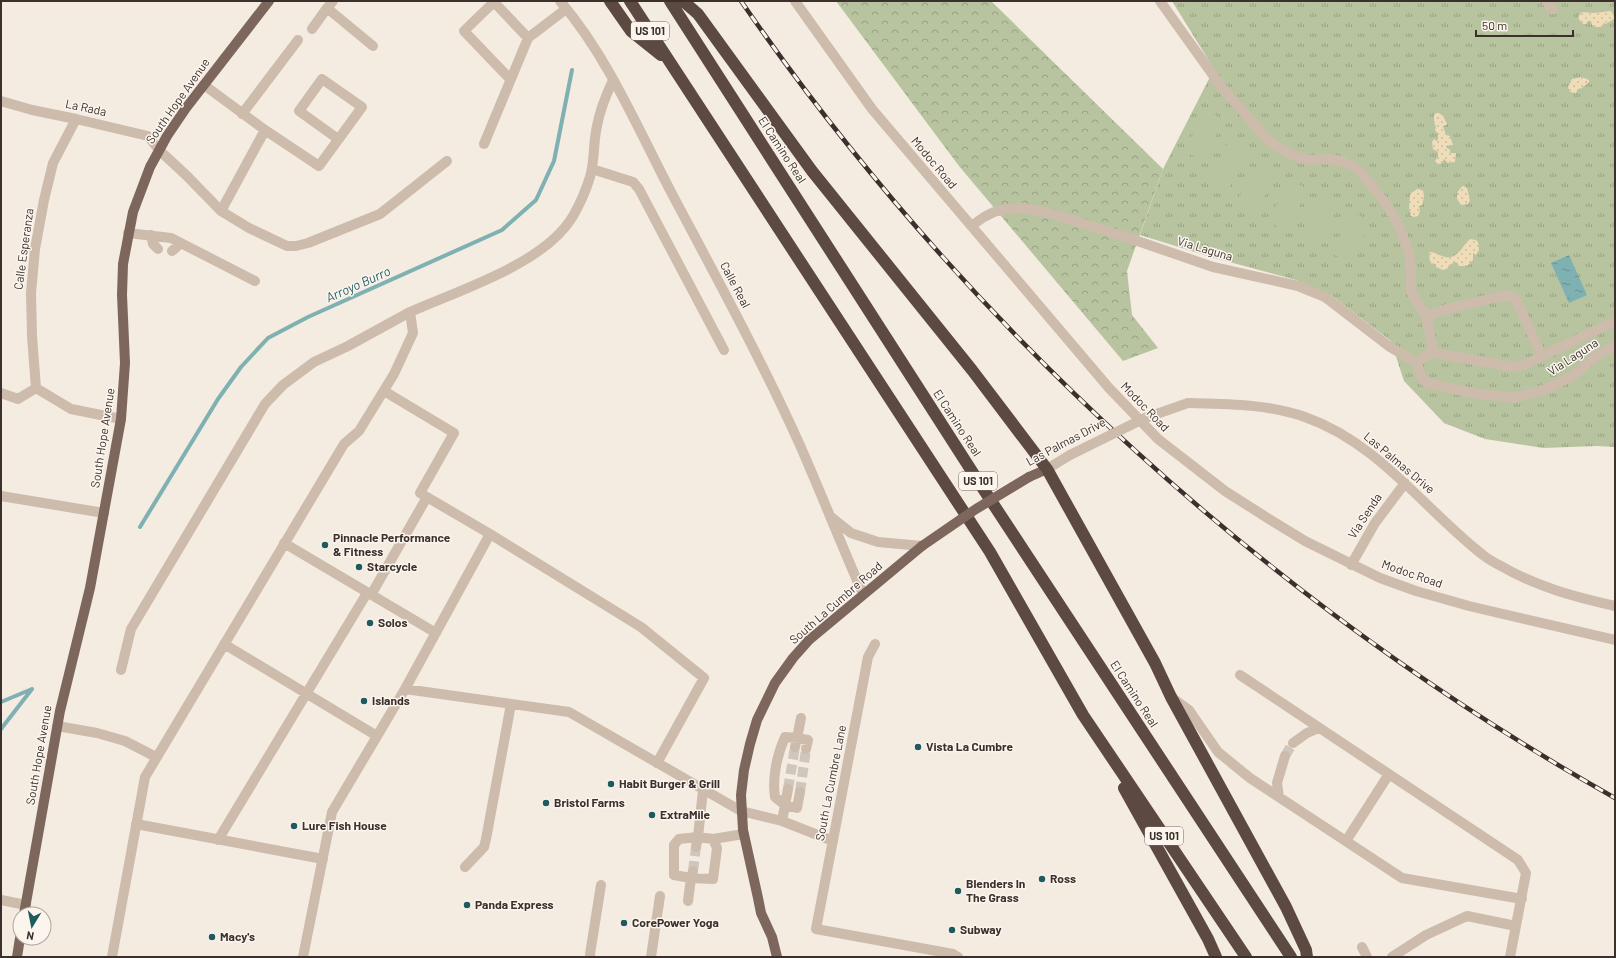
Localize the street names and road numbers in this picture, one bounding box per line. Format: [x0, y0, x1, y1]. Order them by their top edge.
road number: US 101 [631, 22, 669, 40]
street label: South Hope Avenue [142, 55, 212, 146]
street label: La Rada [64, 96, 108, 118]
street label: El Camino Real [756, 114, 810, 185]
street label: Modoc Road [909, 134, 961, 191]
street label: Calle Esperanza [10, 207, 36, 290]
street label: Via Laguna [1176, 233, 1235, 263]
street label: Calle Real [718, 259, 754, 310]
street label: Via Laguna [1545, 335, 1600, 378]
street label: Modoc Road [1119, 379, 1173, 434]
street label: South Hope Avenue [87, 387, 117, 489]
street label: El Camino Real [931, 387, 985, 458]
street label: Las Palmas Drive [1023, 414, 1108, 468]
street label: Las Palmas Drive [1361, 429, 1438, 496]
road number: US 101 [959, 472, 997, 490]
street label: Via Senda [1344, 490, 1384, 541]
street label: Modoc Road [1380, 556, 1445, 590]
street label: South La Cumbre Road [786, 558, 885, 646]
street label: El Camino Real [1108, 658, 1162, 729]
street label: South Hope Avenue [22, 704, 54, 806]
street label: South La Cumbre Lane [812, 724, 848, 842]
road number: US 101 [1145, 827, 1183, 845]

